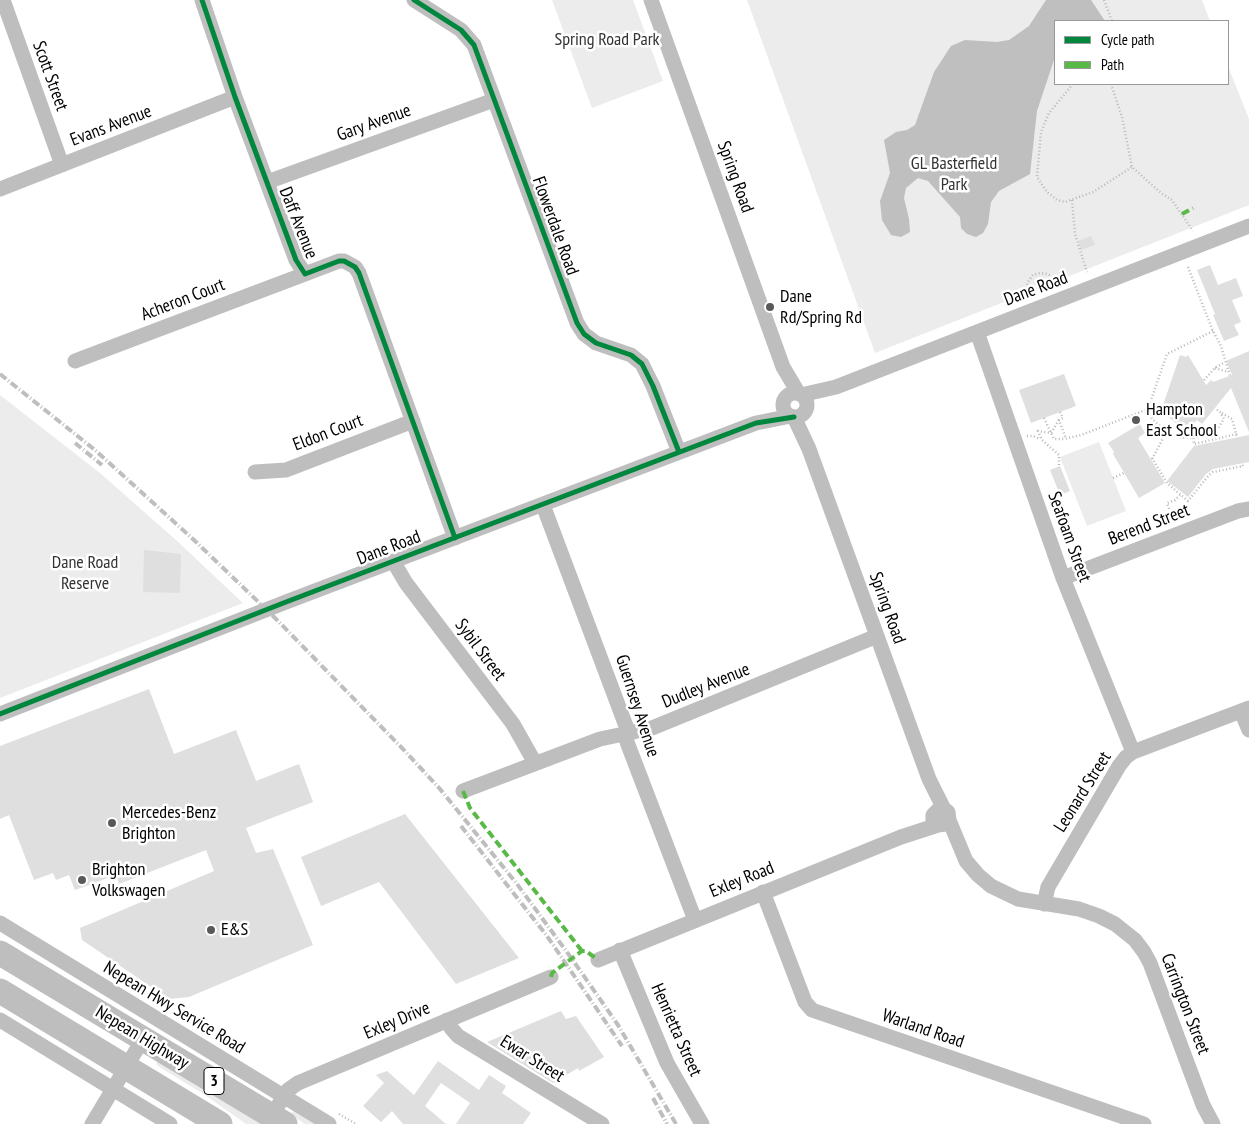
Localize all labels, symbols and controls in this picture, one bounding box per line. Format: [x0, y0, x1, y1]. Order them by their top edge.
legend [1054, 20, 1229, 85]
park label: Spring Road Park [554, 29, 660, 51]
text: Cycle path [1101, 30, 1154, 49]
street label: Scott Street [27, 38, 73, 114]
text: Path [1101, 55, 1124, 74]
street label: Gary Avenue [334, 100, 414, 146]
street label: Evans Avenue [67, 101, 155, 151]
street label: Spring Road [712, 138, 758, 216]
park label: GL Basterfield Park [911, 153, 997, 195]
street label: Flowerdale Road [527, 174, 583, 278]
street label: Daff Avenue [274, 184, 322, 262]
street label: Dane Road [1001, 267, 1071, 311]
street label: Acheron Court [138, 274, 228, 326]
place label: Dane Rd/Spring Rd [780, 286, 862, 328]
marker: Dane Rd/Spring Rd [764, 301, 776, 313]
place label: Hampton East School [1146, 399, 1218, 442]
street label: Eldon Court [290, 410, 366, 456]
marker: Hampton East School [1130, 414, 1142, 426]
street label: Seafoam Street [1043, 489, 1095, 585]
street label: Berend Street [1105, 500, 1193, 550]
street label: Dane Road [354, 526, 424, 570]
park label: Dane Road Reserve [52, 552, 118, 594]
street label: Spring Road [864, 569, 910, 647]
street label: Sybil Street [450, 615, 510, 685]
street label: Guernsey Avenue [610, 652, 664, 760]
street label: Dudley Avenue [659, 659, 753, 713]
street label: Leonard Street [1050, 748, 1116, 836]
place label: Mercedes-Benz Brighton [122, 802, 216, 844]
marker: Mercedes-Benz Brighton [106, 817, 118, 829]
street label: Exley Road [707, 857, 777, 903]
place label: Brighton Volkswagen [92, 859, 165, 902]
marker: Brighton Volkswagen [76, 874, 88, 886]
place label: E&S [221, 919, 248, 941]
marker: E&S [205, 924, 217, 936]
street label: Carrington Street [1156, 951, 1214, 1057]
street label: Nepean Hwy Service Road [99, 957, 249, 1059]
street label: Henrietta Street [646, 980, 706, 1080]
street label: Exley Drive [361, 997, 433, 1045]
street label: Nepean Highway [91, 1002, 193, 1074]
street label: Warland Road [879, 1005, 967, 1053]
street label: Ewar Street [496, 1031, 568, 1087]
road number: 3 [204, 1068, 224, 1094]

